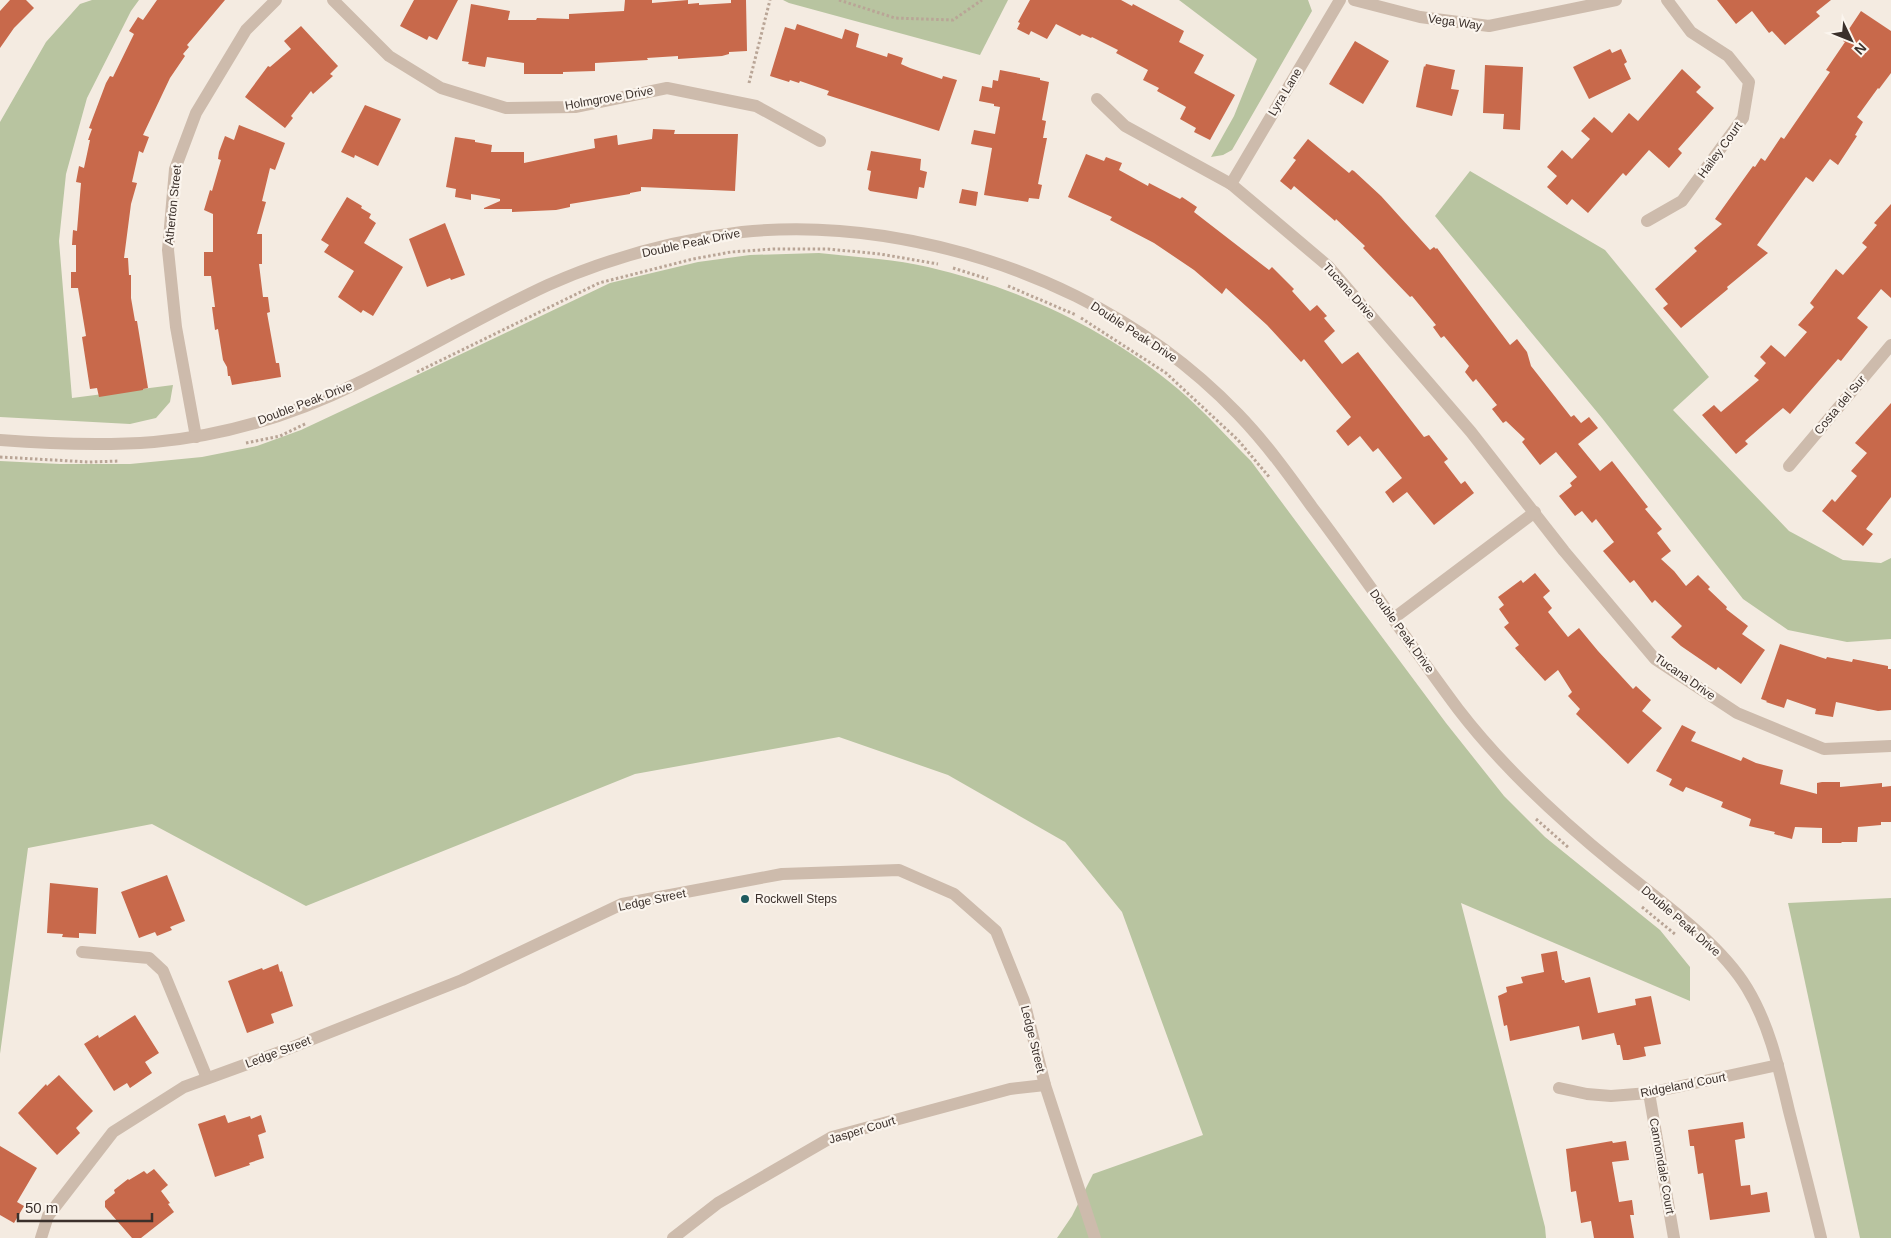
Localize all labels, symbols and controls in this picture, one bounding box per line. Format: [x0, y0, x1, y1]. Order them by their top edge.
street label: Vega Way [1427, 11, 1483, 33]
north arrow [1826, 15, 1876, 65]
text: N [1851, 40, 1870, 58]
street label: Lyra Lane [1265, 65, 1305, 118]
street label: Holmgrove Drive [564, 83, 655, 113]
street label: Hailey Court [1695, 119, 1745, 181]
street label: Atherton Street [162, 163, 184, 246]
street label: Double Peak Drive [641, 226, 742, 260]
street label: Tucana Drive [1320, 260, 1378, 322]
street label: Double Peak Drive [1088, 299, 1180, 365]
street label: Costa del Sur [1811, 373, 1869, 437]
street label: Double Peak Drive [256, 378, 355, 427]
street label: Double Peak Drive [1367, 586, 1437, 676]
street label: Tucana Drive [1652, 651, 1718, 703]
street label: Double Peak Drive [1639, 883, 1724, 959]
street label: Ledge Street [617, 886, 688, 914]
place label: Rockwell Steps [755, 892, 837, 906]
marker: Rockwell Steps [739, 893, 751, 905]
street label: Ledge Street [1018, 1004, 1048, 1075]
street label: Ledge Street [243, 1033, 313, 1071]
street label: Ridgeland Court [1639, 1070, 1728, 1100]
street label: Jasper Court [827, 1113, 898, 1147]
street label: Cannondale Court [1647, 1117, 1677, 1216]
scale bar [18, 1190, 151, 1222]
text: 50 m [25, 1199, 58, 1216]

